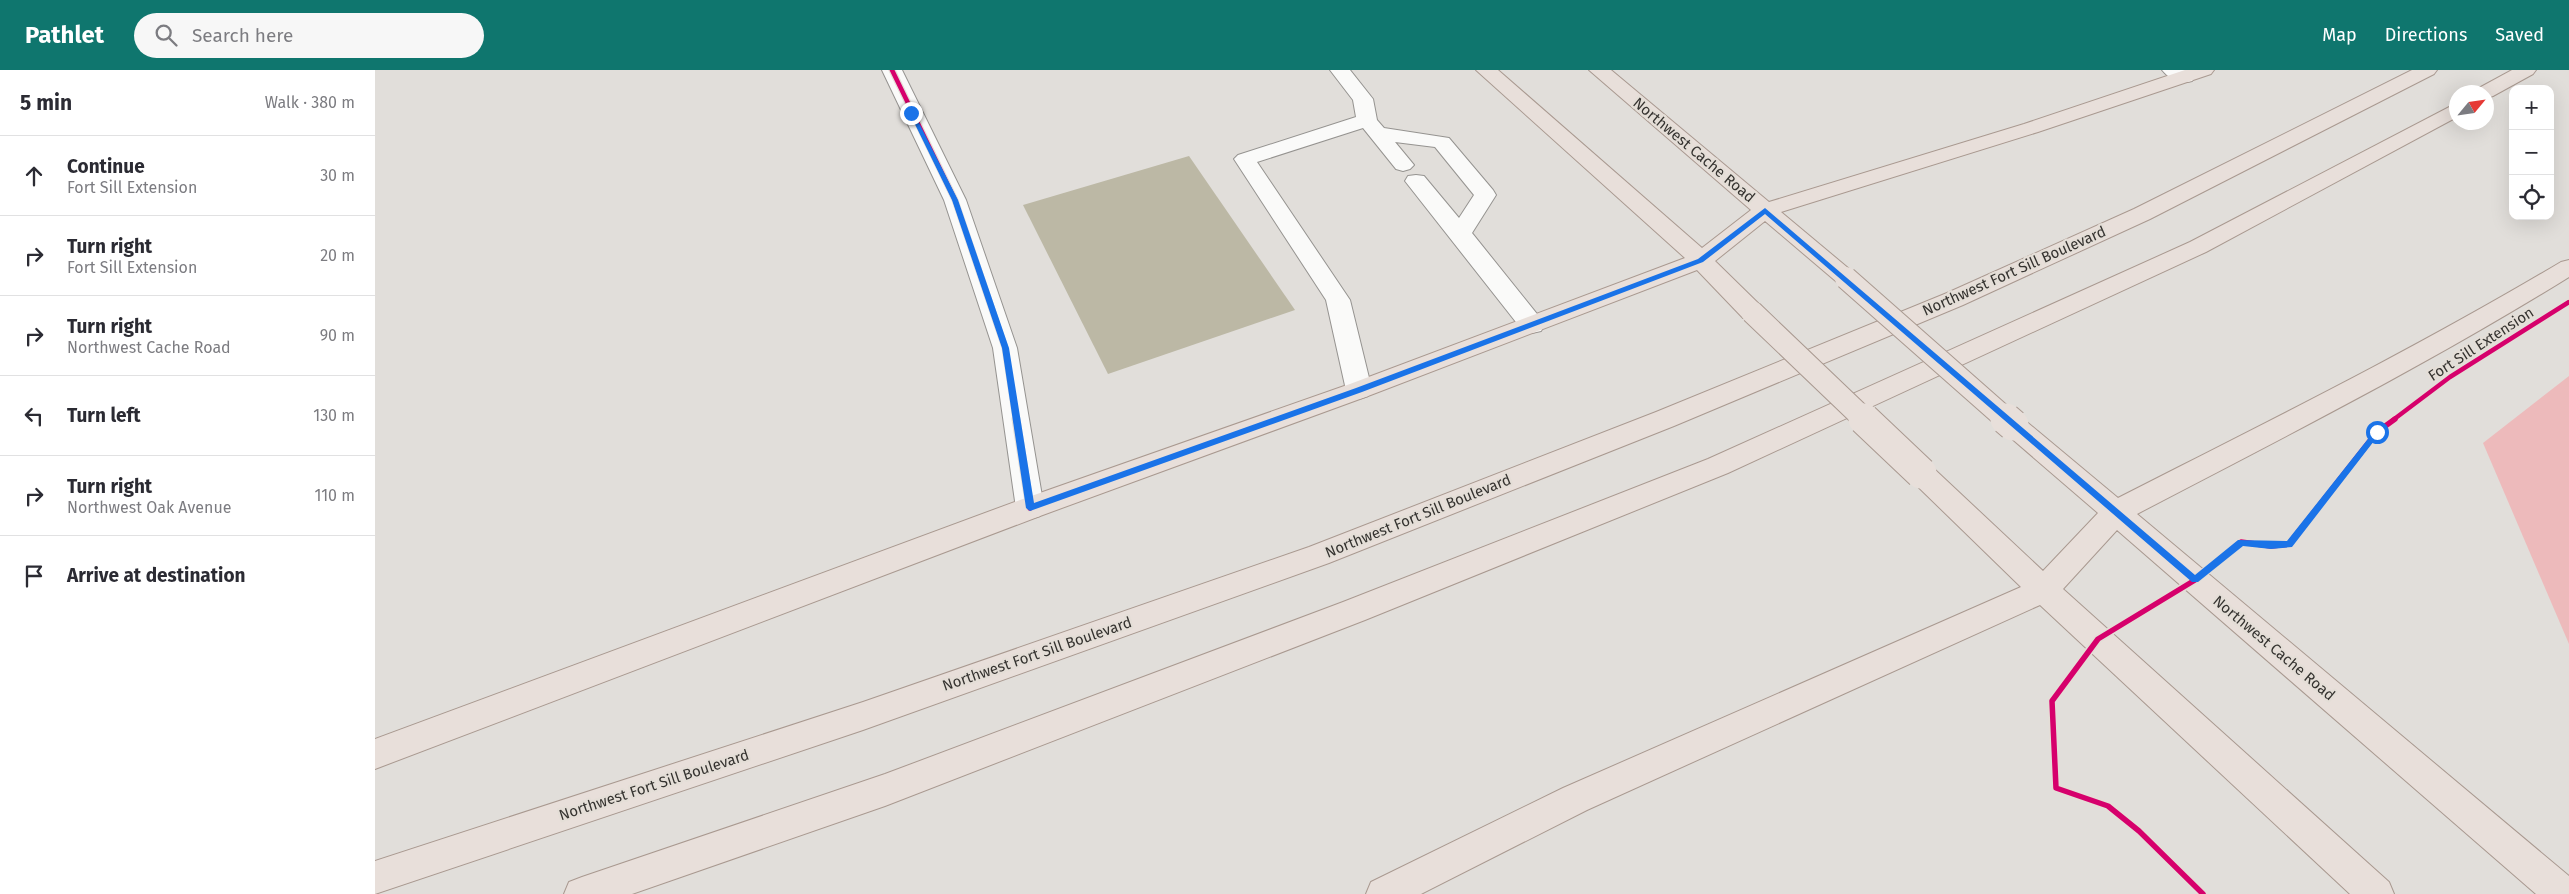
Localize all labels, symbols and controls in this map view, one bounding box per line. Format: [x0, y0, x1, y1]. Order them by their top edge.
search box [134, 13, 484, 58]
text: Pathlet [25, 21, 104, 49]
icon: search [152, 21, 180, 49]
text: Search here [192, 24, 293, 47]
text: Map [2322, 24, 2357, 46]
text: Directions [2385, 24, 2467, 46]
text: Saved [2495, 24, 2544, 46]
north arrow [2449, 85, 2494, 130]
map controls [2509, 85, 2554, 220]
button: + [2509, 85, 2554, 130]
text: 5 min [20, 90, 72, 116]
text: Walk · 380 m [265, 93, 355, 112]
street label: Northwest Cache Road [1629, 94, 1759, 206]
route end [900, 102, 923, 125]
button: − [2509, 130, 2554, 175]
text: Continue [67, 155, 145, 178]
icon: ahead [20, 162, 48, 190]
text: 30 m [320, 166, 355, 185]
button: locate [2509, 175, 2554, 220]
text: Fort Sill Extension [67, 178, 197, 197]
street label: Northwest Fort Sill Boulevard [1919, 222, 2109, 320]
text: Turn right [67, 235, 152, 258]
icon: right [20, 242, 48, 270]
text: 20 m [320, 246, 355, 265]
text: Fort Sill Extension [67, 258, 197, 277]
street label: Fort Sill Extension [2425, 303, 2537, 385]
text: Turn right [67, 315, 152, 338]
icon: right [20, 322, 48, 350]
text: 90 m [320, 326, 355, 345]
text: Northwest Cache Road [67, 338, 231, 357]
icon: left [20, 402, 48, 430]
text: Turn left [67, 404, 141, 427]
text: 130 m [313, 406, 355, 425]
route start [2366, 421, 2389, 444]
street label: Northwest Fort Sill Boulevard [1322, 470, 1514, 562]
text: Turn right [67, 475, 152, 498]
icon: right [20, 482, 48, 510]
text: 110 m [314, 486, 355, 505]
text: Northwest Oak Avenue [67, 498, 231, 517]
icon: arrive [20, 562, 48, 590]
text: Arrive at destination [67, 564, 246, 587]
street label: Northwest Cache Road [2209, 592, 2339, 704]
street label: Northwest Fort Sill Boulevard [940, 613, 1134, 695]
street label: Northwest Fort Sill Boulevard [557, 746, 751, 824]

